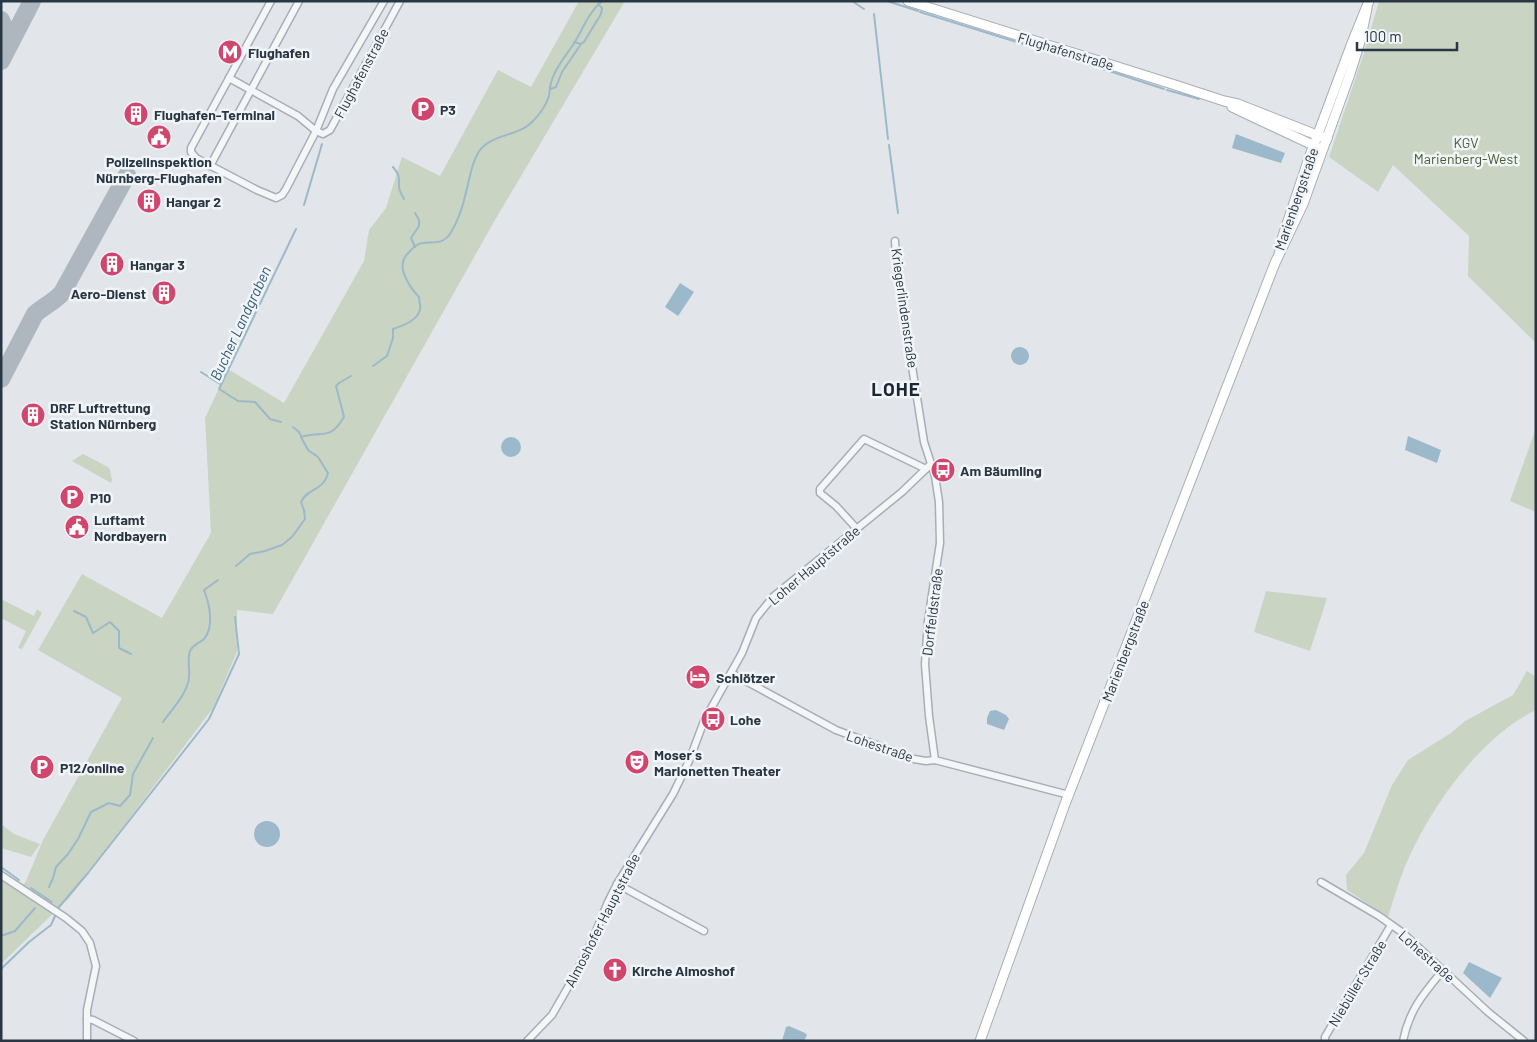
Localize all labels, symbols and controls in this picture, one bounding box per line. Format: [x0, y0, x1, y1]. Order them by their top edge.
scale bar [1357, 20, 1457, 52]
street label: Flughafenstraße [330, 25, 392, 121]
text: 100 m [1364, 27, 1402, 45]
street label: Flughafenstraße [1016, 28, 1116, 74]
metro station icon: Flughafen [217, 39, 243, 65]
place label: Flughafen [248, 44, 310, 61]
parking icon: P3 [410, 96, 436, 122]
building icon: Flughafen-Terminal [123, 101, 149, 127]
place label: P3 [440, 101, 456, 118]
place label: Flughafen-Terminal [154, 106, 275, 123]
public building icon: Polizeiinspektion Nürnberg-Flughafen [146, 124, 172, 150]
park label: KGV Marienberg-West [1414, 134, 1518, 167]
street label: Marienbergstraße [1270, 145, 1322, 253]
place label: Polizeiinspektion Nürnberg-Flughafen [96, 153, 222, 186]
building icon: Hangar 2 [136, 188, 162, 214]
place label: Hangar 2 [166, 193, 221, 210]
street label: Kriegerlindenstraße [888, 247, 922, 369]
building icon: Hangar 3 [99, 251, 125, 277]
place label: Hangar 3 [130, 256, 185, 273]
water label: Bucher Landgraben [206, 263, 274, 383]
building icon: Aero-Dienst [151, 280, 177, 306]
place label: Aero-Dienst [71, 285, 146, 302]
district label: LOHE [871, 377, 921, 400]
place label: DRF Luftrettung Station Nürnberg [50, 399, 157, 432]
building icon: DRF Luftrettung Station Nürnberg [20, 402, 46, 428]
bus stop icon: Am Bäumling [930, 457, 956, 483]
place label: Am Bäumling [960, 462, 1042, 479]
parking icon: P10 [59, 484, 85, 510]
place label: P10 [90, 489, 111, 506]
place label: Luftamt Nordbayern [94, 511, 167, 544]
public building icon: Luftamt Nordbayern [64, 514, 90, 540]
street label: Loher Hauptstraße [765, 522, 863, 608]
street label: Dorffeldstraße [918, 567, 946, 657]
street label: Marienbergstraße [1098, 598, 1152, 704]
hotel icon: Schlötzer [685, 664, 711, 690]
place label: Schlötzer [716, 669, 776, 686]
bus stop icon: Lohe [700, 706, 726, 732]
place label: Lohe [730, 711, 761, 728]
street label: Lohestraße [844, 727, 916, 765]
place label: Moser´s Marionetten Theater [654, 746, 781, 779]
theatre icon: Moser´s Marionetten Theater [624, 749, 650, 775]
parking icon: P12/online [29, 754, 55, 780]
place label: P12/online [60, 759, 125, 776]
street label: Almoshofer Hauptstraße [561, 850, 643, 990]
street label: Lohestraße [1395, 926, 1459, 986]
street label: Niebüller Straße [1324, 937, 1390, 1029]
church icon: Kirche Almoshof [602, 957, 628, 983]
place label: Kirche Almoshof [632, 962, 735, 979]

